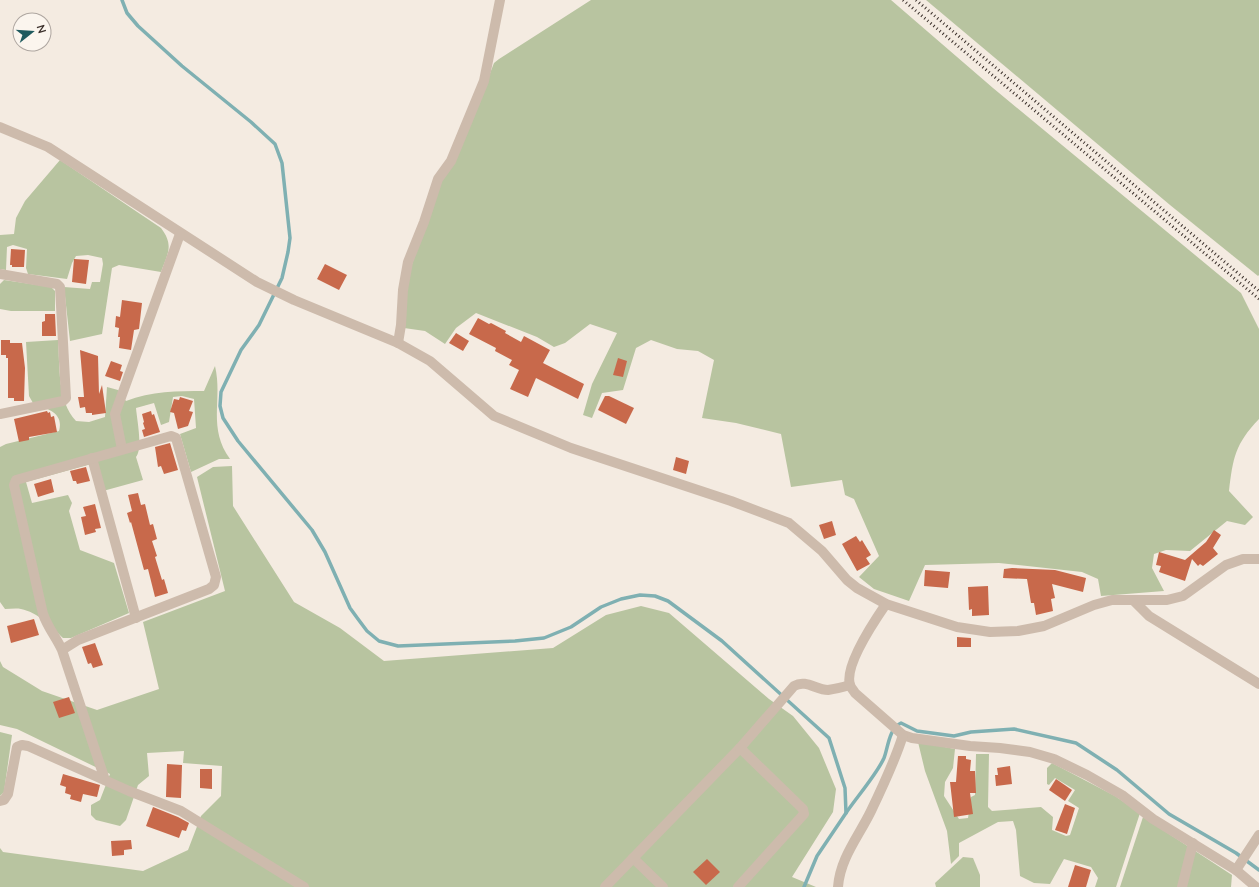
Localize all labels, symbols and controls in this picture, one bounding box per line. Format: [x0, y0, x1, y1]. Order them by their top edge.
north arrow [12, 12, 52, 52]
text: N [33, 23, 49, 35]

